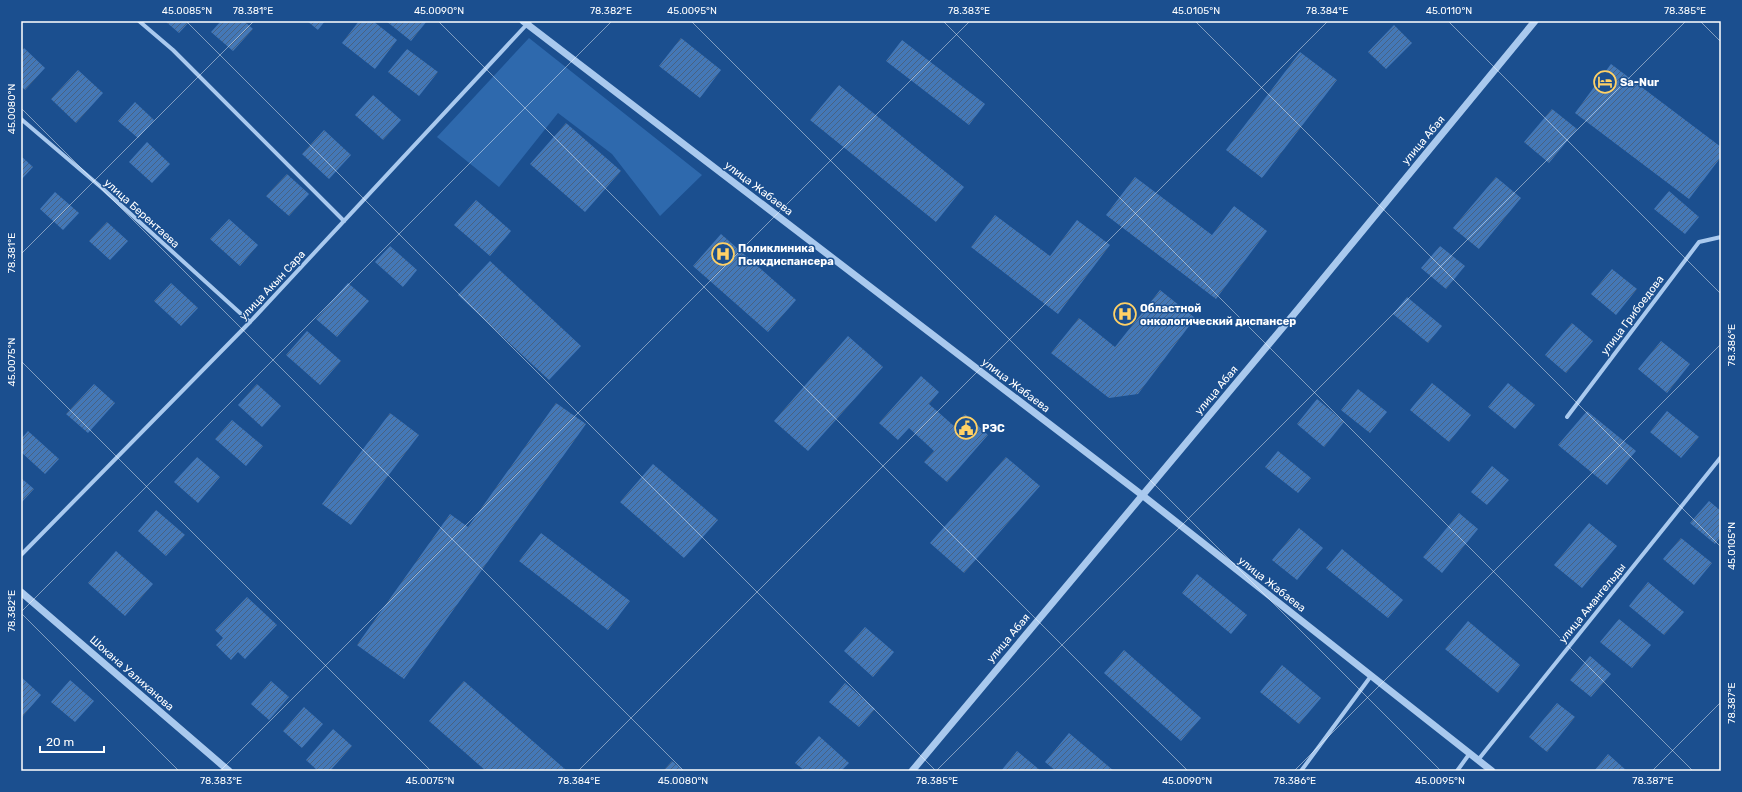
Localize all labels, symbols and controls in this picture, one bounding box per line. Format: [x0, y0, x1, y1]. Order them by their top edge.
text: 45.0085°N [162, 5, 212, 17]
text: 78.381°E [233, 5, 273, 17]
text: 45.0090°N [414, 5, 464, 17]
text: 78.382°E [590, 5, 632, 17]
text: 45.0095°N [667, 5, 717, 17]
text: 78.383°E [948, 5, 990, 17]
text: 45.0105°N [1172, 5, 1220, 17]
text: 78.384°E [1306, 5, 1348, 17]
text: 45.0110°N [1426, 5, 1472, 17]
text: 78.385°E [1664, 5, 1706, 17]
hotel icon: Sa-Nur [1592, 69, 1618, 95]
place label: Sa-Nur [1620, 76, 1659, 89]
text: 45.0080°N [6, 84, 18, 134]
street label: улица Абая [1399, 113, 1448, 168]
street label: улица Жабаева [722, 158, 795, 218]
street label: улица Берентаева [101, 176, 182, 251]
text: 78.381°E [6, 233, 18, 273]
hospital icon: Поликлиника Психдиспансера [710, 241, 736, 267]
place label: Поликлиника Психдиспансера [738, 242, 834, 268]
street label: улица Акын Сара [237, 248, 308, 323]
street label: улица Грибоедова [1598, 273, 1667, 358]
hospital icon: Областной онкологический диспансер [1112, 301, 1138, 327]
place label: Областной онкологический диспансер [1140, 302, 1296, 328]
text: 78.386°E [1726, 324, 1738, 366]
text: 45.0075°N [6, 337, 18, 387]
street label: улица Жабаева [979, 355, 1052, 415]
street label: улица Абая [1192, 363, 1241, 418]
public building icon: РЭС [953, 415, 979, 441]
place label: РЭС [982, 422, 1005, 435]
text: 45.0105°N [1726, 522, 1738, 570]
street label: улица Жабаева [1235, 554, 1308, 615]
street label: улица Амангельды [1556, 561, 1629, 646]
text: 78.382°E [6, 590, 18, 632]
street label: улица Абая [984, 611, 1033, 666]
street label: Шокана Уалиханова [87, 633, 176, 713]
text: 78.387°E [1726, 682, 1738, 724]
scale bar [40, 728, 104, 754]
text: 20 m [46, 735, 74, 749]
text: 78.383°E [200, 775, 242, 787]
text: 45.0075°N [405, 775, 455, 787]
text: 78.384°E [558, 775, 600, 787]
text: 45.0080°N [658, 775, 708, 787]
text: 78.385°E [916, 775, 958, 787]
text: 45.0090°N [1162, 775, 1212, 787]
text: 78.386°E [1274, 775, 1316, 787]
text: 45.0095°N [1415, 775, 1465, 787]
text: 78.387°E [1632, 775, 1674, 787]

